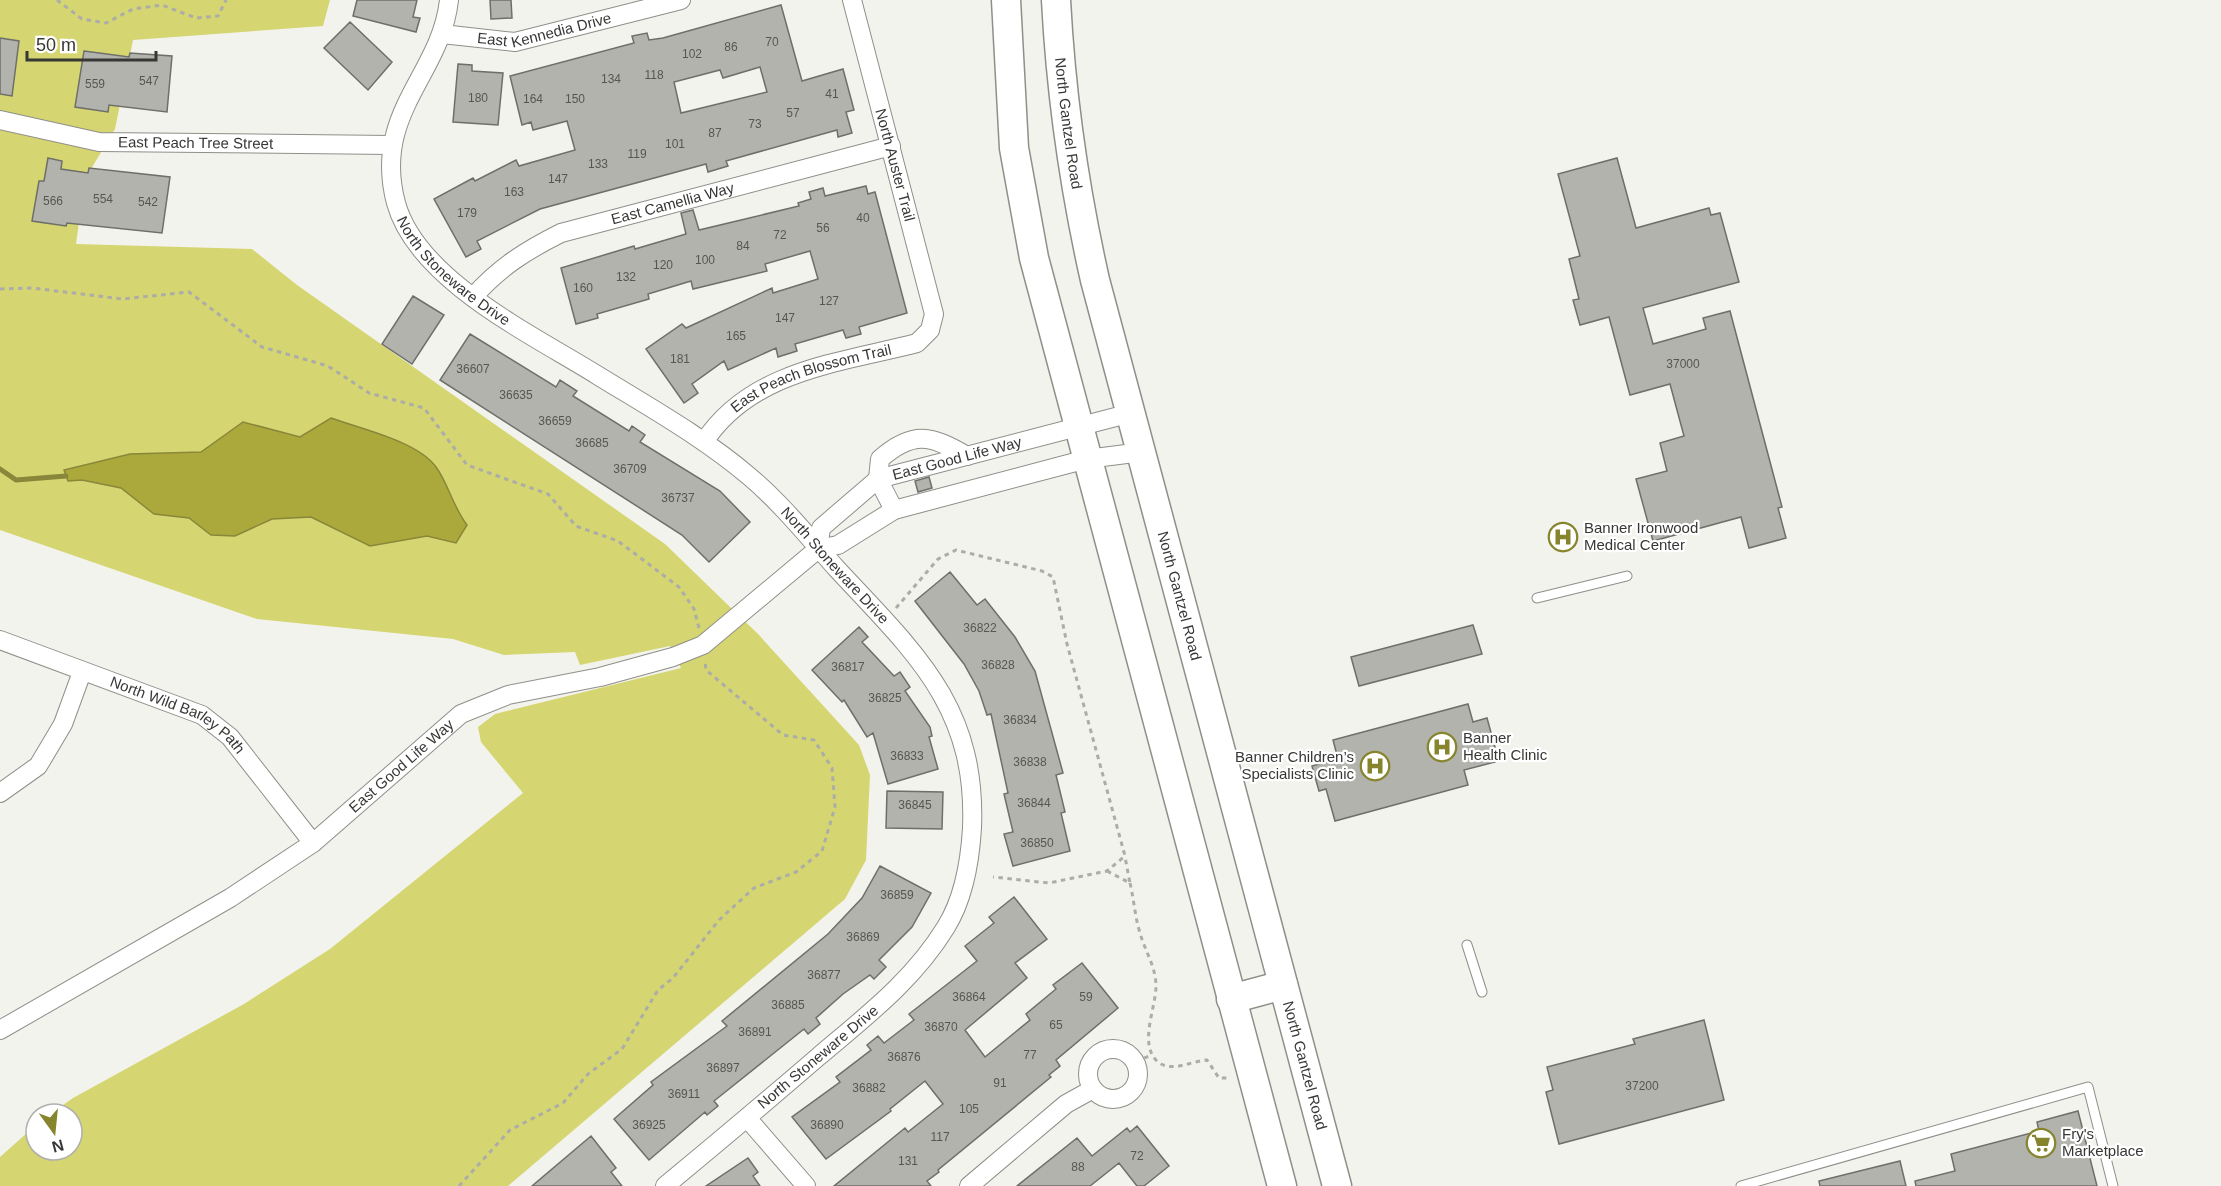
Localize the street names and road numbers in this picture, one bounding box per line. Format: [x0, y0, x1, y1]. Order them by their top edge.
street label: East Kennedia Drive [477, 9, 613, 51]
street label: North Gantzel Road [1052, 57, 1086, 190]
street label: North Auster Trail [872, 107, 919, 223]
street label: East Peach Tree Street [118, 133, 274, 152]
street label: East Camellia Way [609, 179, 736, 227]
street label: North Stoneware Drive [394, 213, 513, 328]
street label: East Peach Blossom Trail [727, 340, 893, 416]
street label: East Good Life Way [890, 433, 1024, 483]
street label: North Stoneware Drive [778, 503, 893, 627]
street label: North Gantzel Road [1155, 530, 1205, 662]
street label: North Wild Barley Path [108, 673, 249, 757]
street label: East Good Life Way [345, 715, 457, 816]
street label: North Gantzel Road [1280, 999, 1331, 1132]
street label: North Stoneware Drive [754, 1001, 881, 1112]

